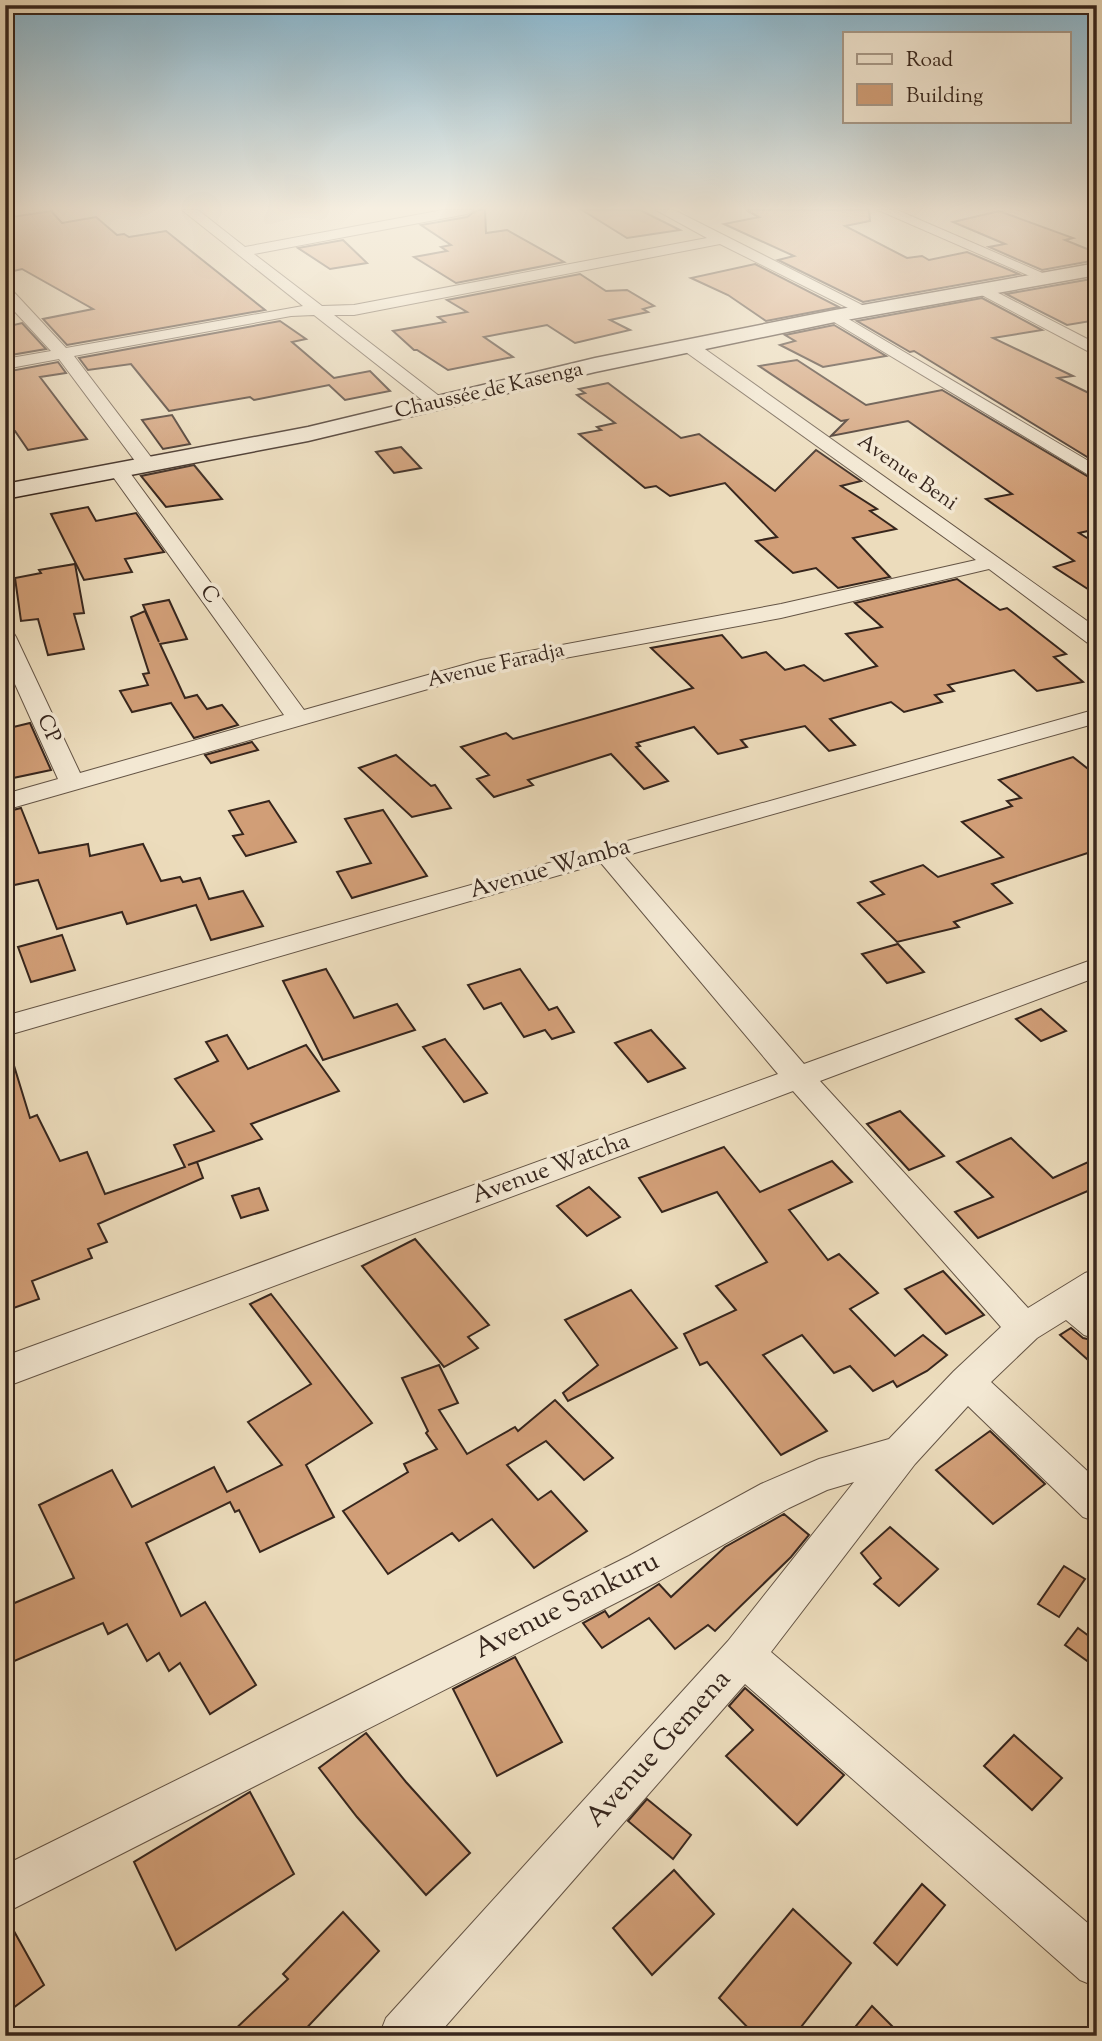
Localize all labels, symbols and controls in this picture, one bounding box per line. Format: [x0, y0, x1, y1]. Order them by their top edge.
legend [843, 32, 1070, 122]
text: Road [906, 46, 953, 76]
text: Building [906, 82, 983, 112]
street label: Chaussée de Kasenga [392, 355, 586, 427]
street label: Avenue Beni [851, 427, 963, 519]
street label: C [192, 579, 226, 611]
street label: Avenue Faradja [424, 636, 568, 696]
street label: CP [28, 710, 68, 749]
street label: Avenue Wamba [466, 830, 634, 908]
street label: Avenue Watcha [467, 1125, 635, 1213]
street label: Avenue Sankuru [467, 1542, 667, 1670]
street label: Avenue Gemena [577, 1661, 741, 1837]

